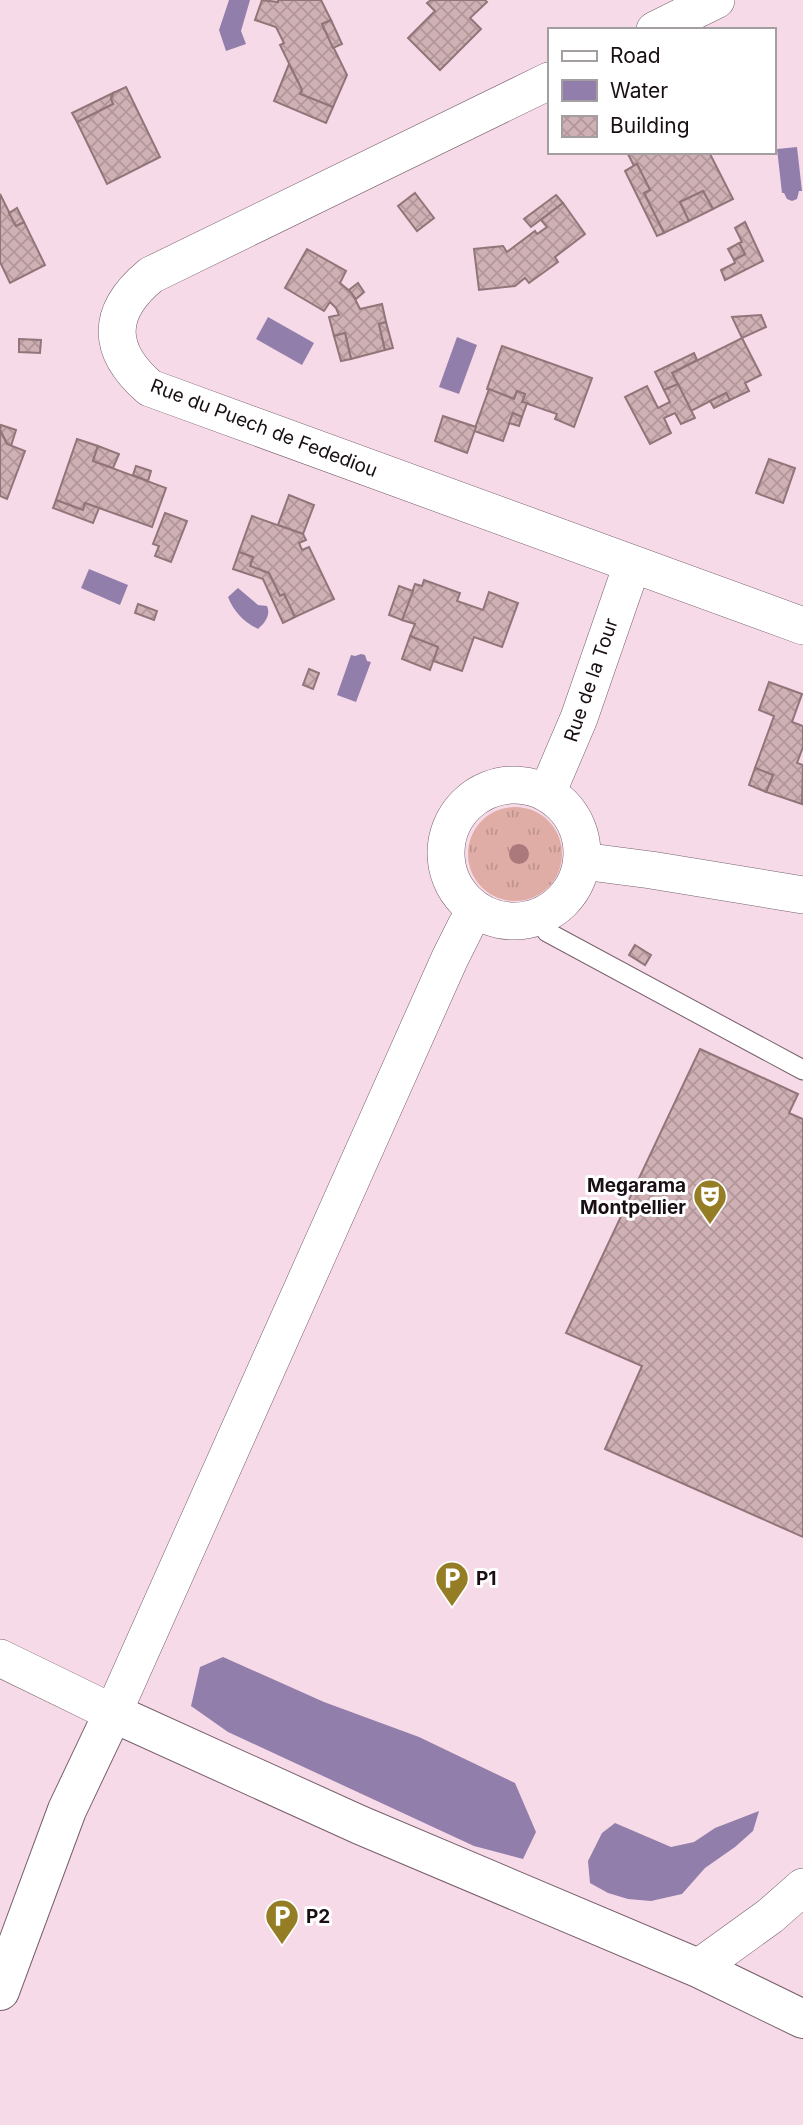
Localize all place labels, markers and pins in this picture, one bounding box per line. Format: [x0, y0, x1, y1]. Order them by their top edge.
place label: Megarama Montpellier [580, 1174, 686, 1219]
theatre icon: Megarama Montpellier [691, 1177, 729, 1226]
parking icon: P1 [433, 1559, 471, 1608]
place label: P1 [476, 1567, 497, 1590]
parking icon: P2 [263, 1897, 301, 1946]
place label: P2 [306, 1905, 330, 1928]

